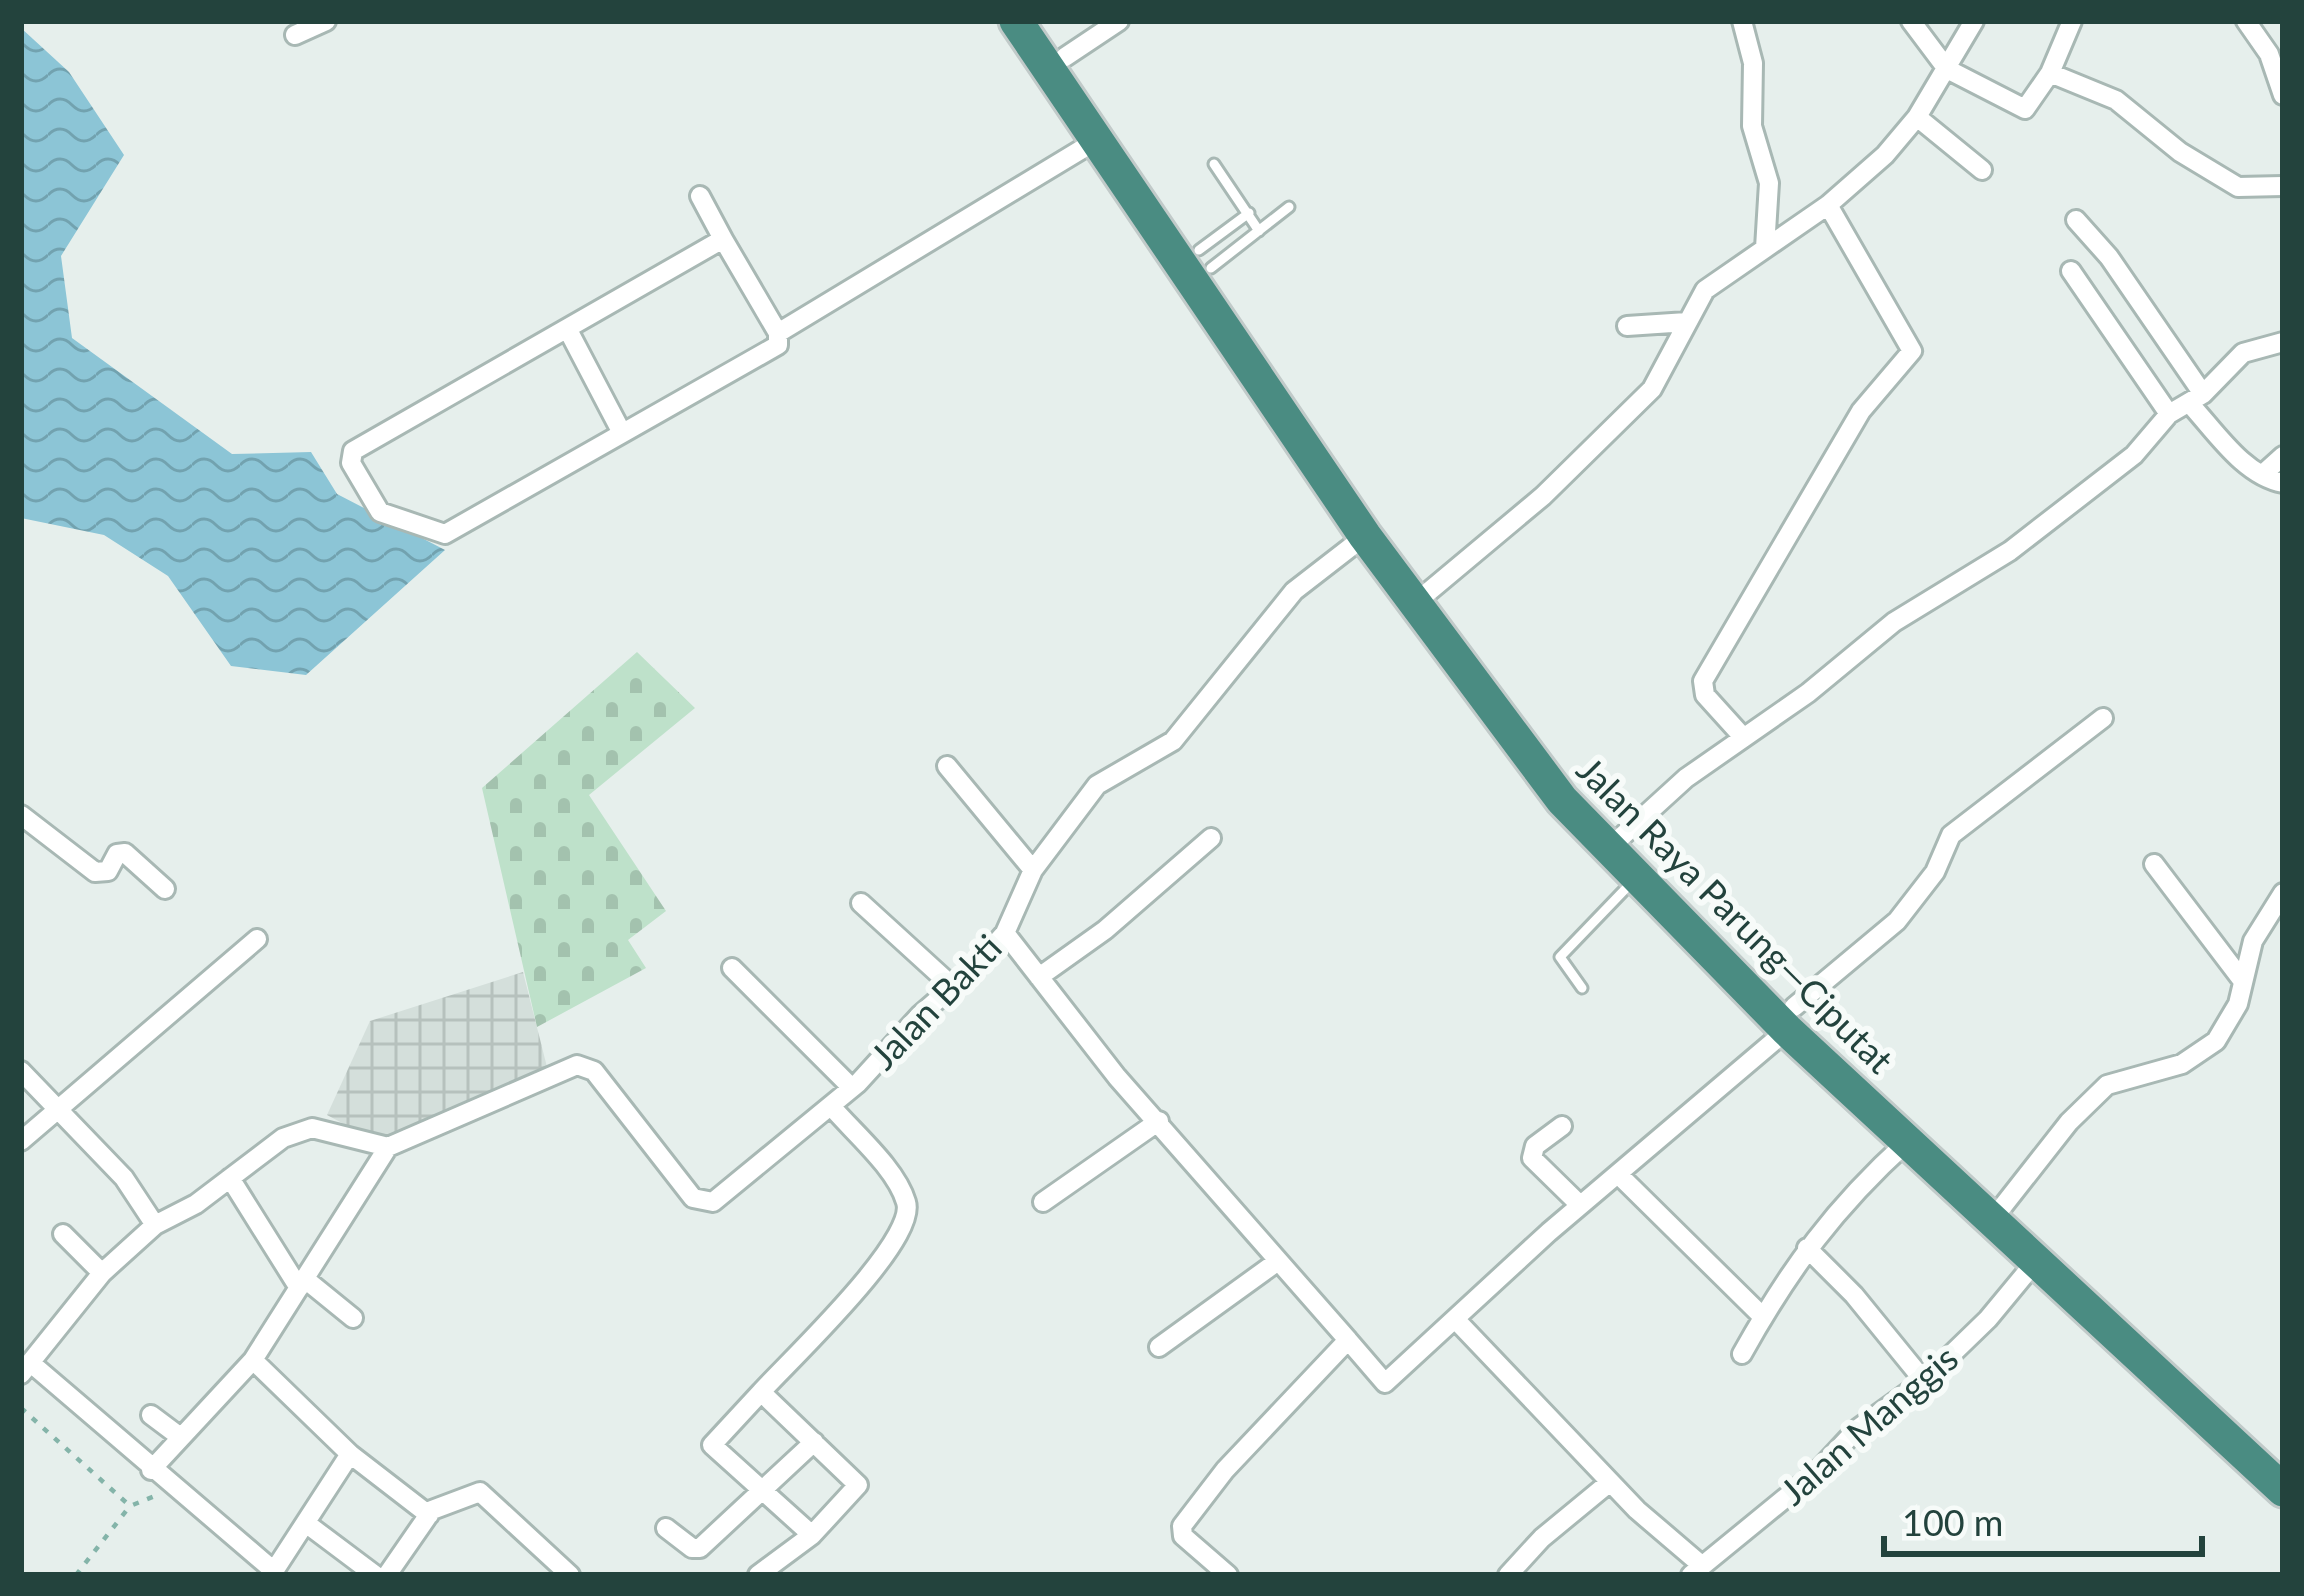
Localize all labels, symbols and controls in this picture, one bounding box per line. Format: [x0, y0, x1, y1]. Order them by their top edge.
street label: Jalan Raya Parung—Ciputat [1568, 747, 1903, 1082]
street label: Jalan Bakti [861, 925, 1010, 1078]
street label: Jalan Manggis [1771, 1335, 1966, 1513]
scale bar [1884, 1482, 2202, 1556]
text: 100 m [1902, 1500, 2003, 1544]

